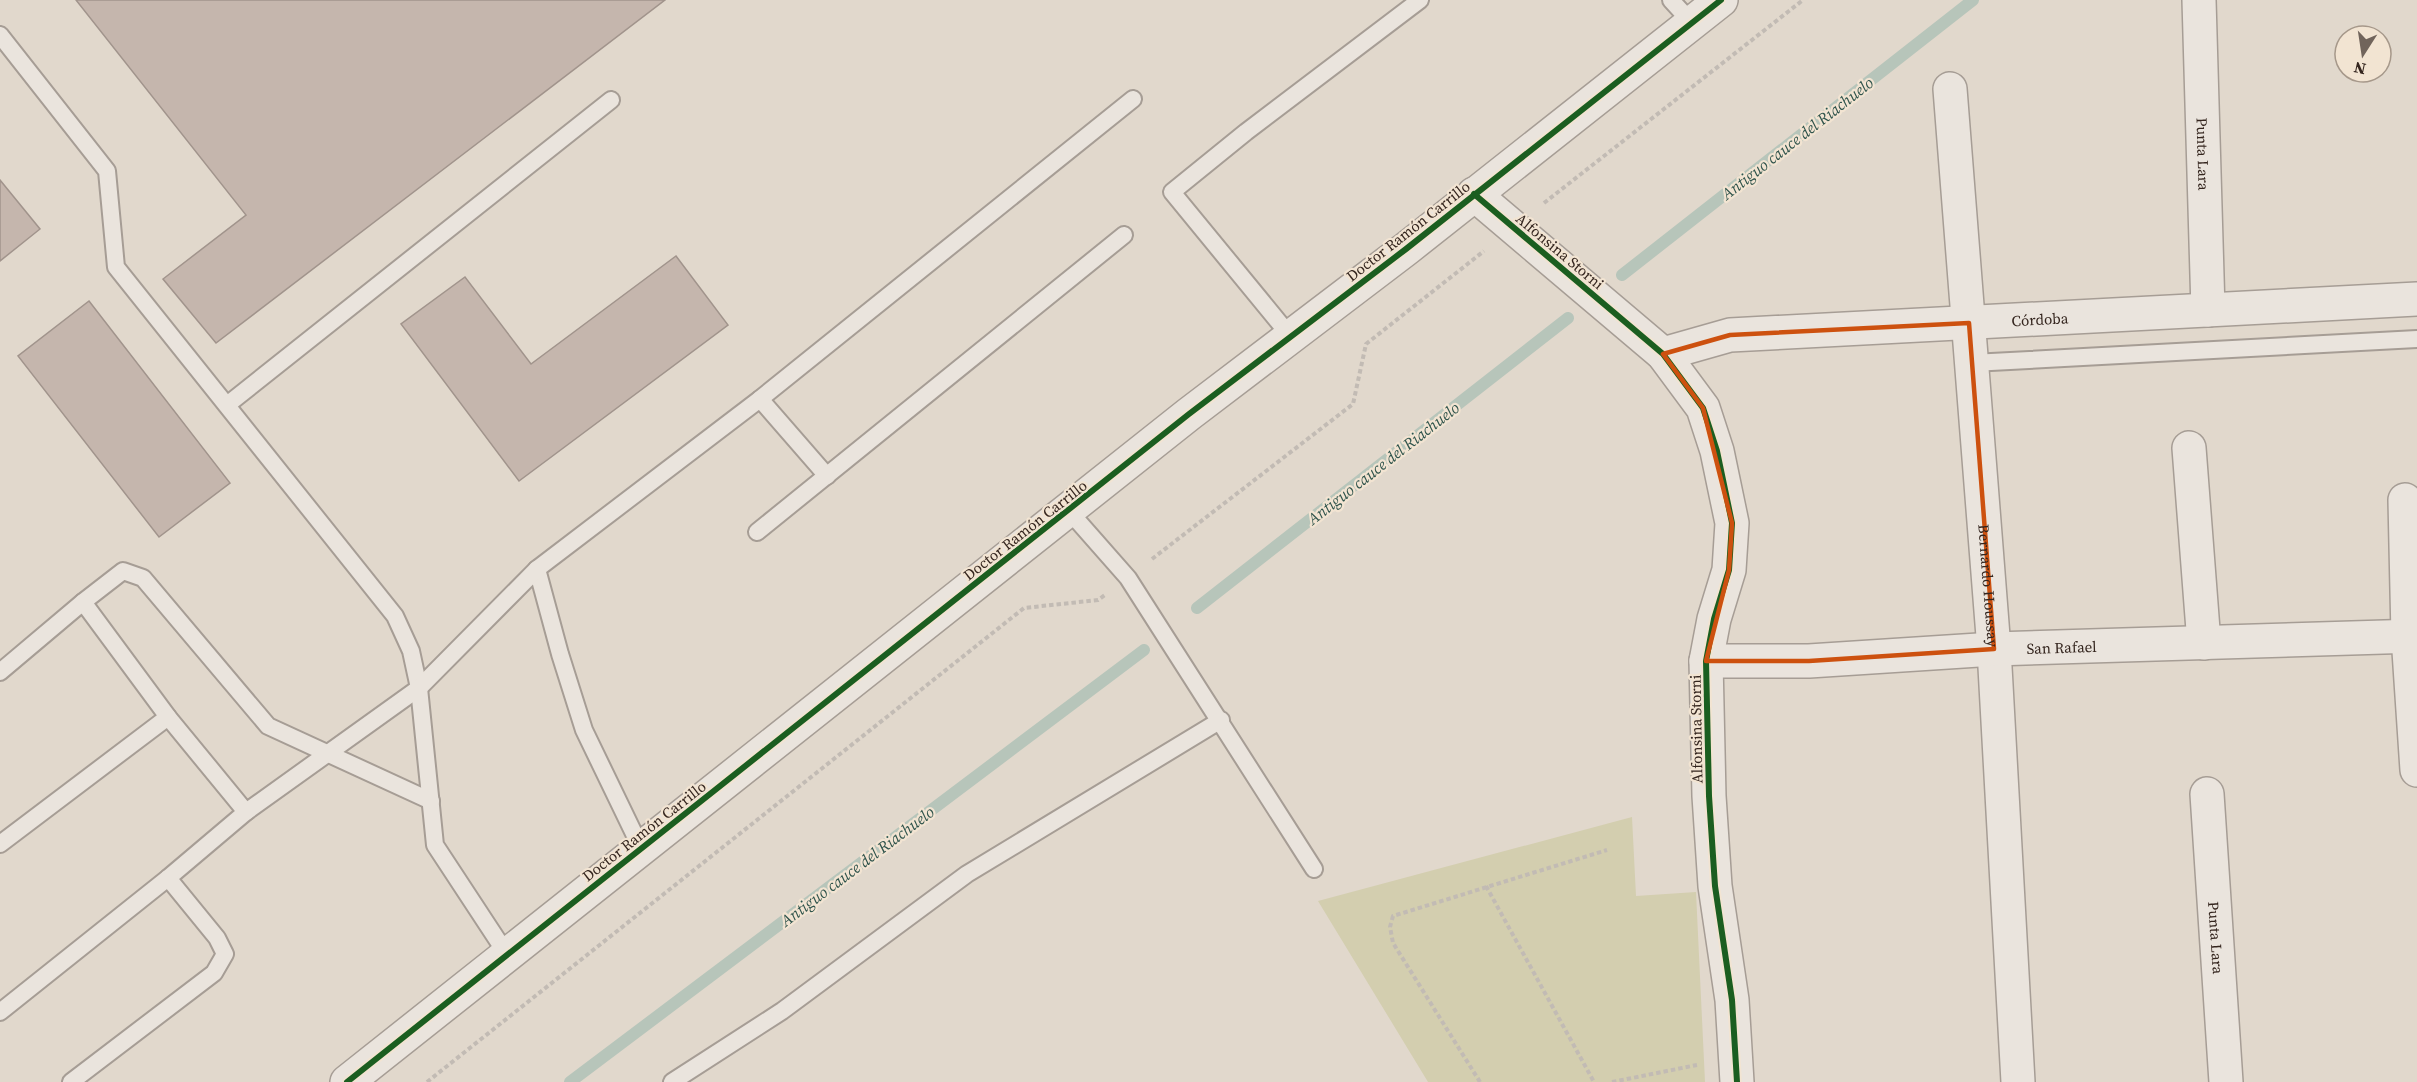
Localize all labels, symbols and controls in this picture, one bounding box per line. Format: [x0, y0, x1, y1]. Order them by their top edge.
north arrow [2333, 24, 2393, 84]
text: N [2352, 57, 2368, 81]
water label: Antiguo cauce del Riachuelo [1716, 71, 1878, 205]
street label: Punta Lara [2192, 117, 2215, 191]
street label: Doctor Ramón Carrillo [1342, 176, 1474, 286]
street label: Alfonsina Storni [1512, 208, 1608, 294]
street label: Córdoba [2011, 307, 2069, 331]
water label: Antiguo cauce del Riachuelo [1302, 396, 1464, 530]
street label: Doctor Ramón Carrillo [959, 475, 1091, 585]
street label: Bernardo Houssay [1974, 523, 2004, 648]
street label: San Rafael [2026, 635, 2098, 658]
street label: Alfonsina Storni [1685, 675, 1707, 783]
street label: Doctor Ramón Carrillo [578, 776, 710, 886]
water label: Antiguo cauce del Riachuelo [775, 801, 939, 932]
street label: Punta Lara [2204, 901, 2229, 975]

